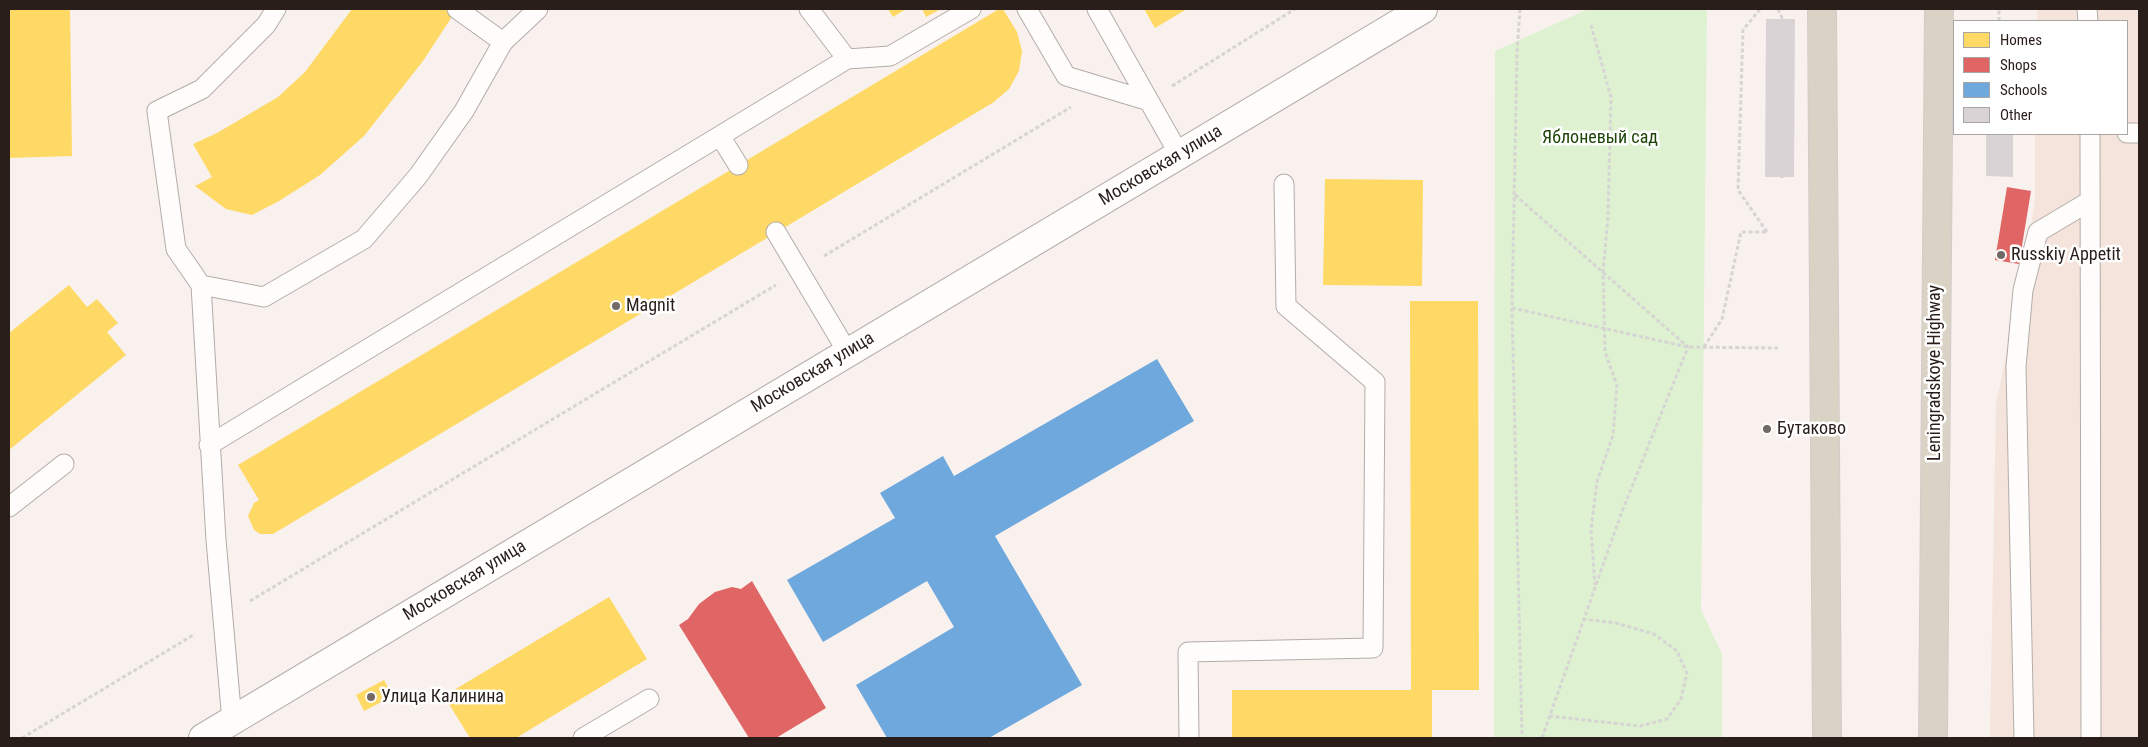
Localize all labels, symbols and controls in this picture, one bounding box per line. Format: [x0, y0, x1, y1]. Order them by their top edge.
legend [1953, 20, 2128, 135]
text: Homes [2000, 31, 2042, 49]
text: Shops [2000, 56, 2037, 74]
text: Schools [2000, 81, 2047, 99]
text: Other [2000, 106, 2032, 124]
street label: Московская улица [1096, 121, 1226, 211]
park label: Яблоневый сад [1542, 127, 1658, 149]
place label: Russkiy Appetit [2011, 244, 2121, 266]
marker: Russkiy Appetit [1995, 249, 2007, 261]
street label: Leningradskoye Highway [1924, 285, 1946, 461]
place label: Magnit [626, 295, 675, 317]
marker: Magnit [610, 300, 622, 312]
street label: Московская улица [748, 328, 878, 418]
place label: Бутаково [1777, 418, 1846, 440]
marker: Бутаково [1761, 423, 1773, 435]
street label: Московская улица [400, 536, 530, 626]
place label: Улица Калинина [381, 686, 504, 708]
marker: Улица Калинина [365, 691, 377, 703]

